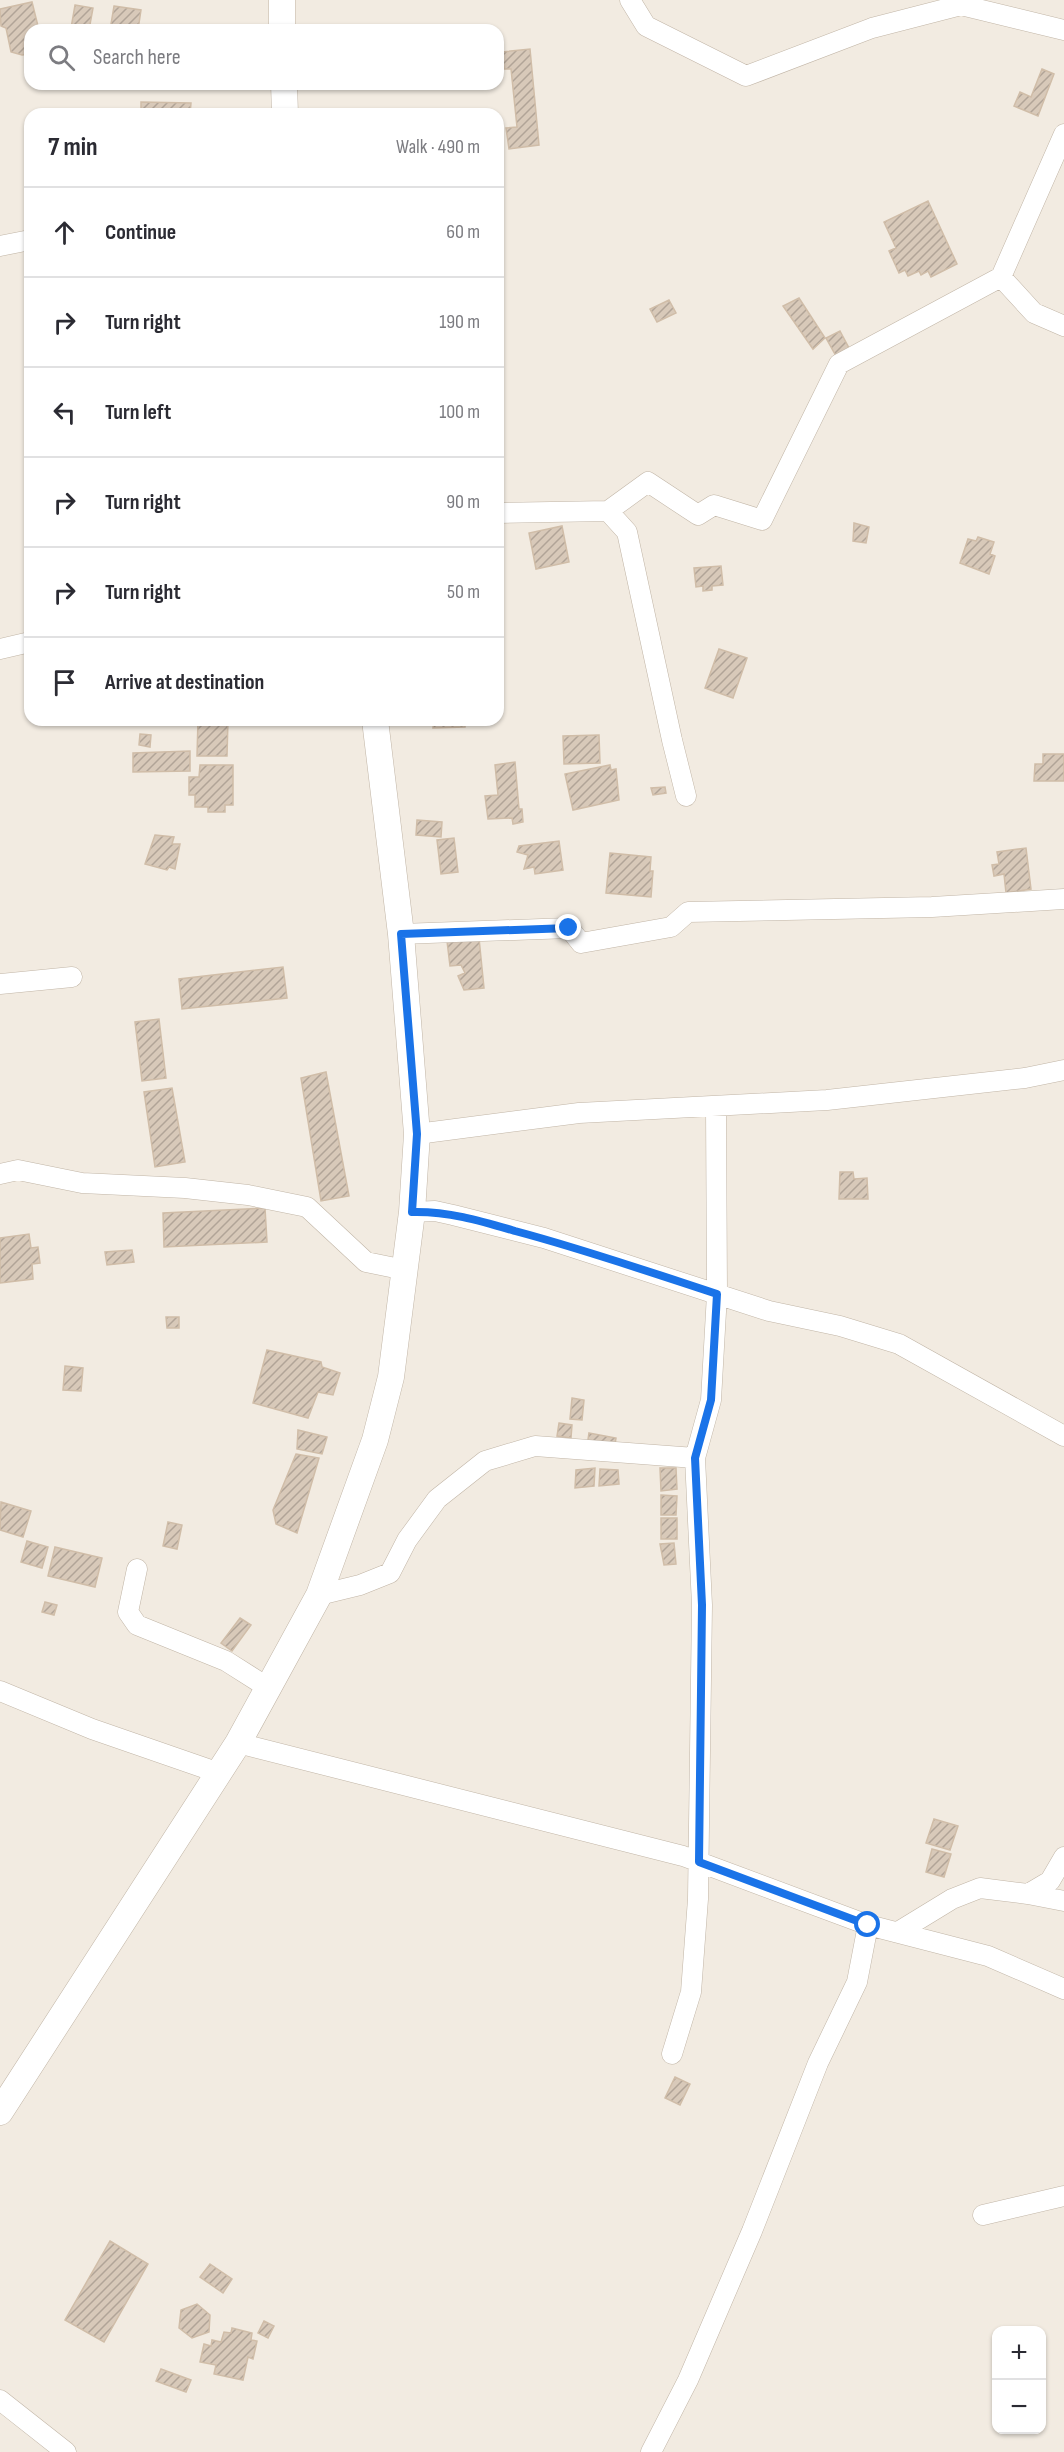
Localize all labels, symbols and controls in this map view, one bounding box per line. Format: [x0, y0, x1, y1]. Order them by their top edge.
search box [24, 24, 504, 90]
icon: search [45, 41, 78, 74]
text: Search here [93, 44, 180, 71]
text: 7 min [48, 132, 97, 163]
text: Walk · 490 m [396, 135, 480, 159]
icon: ahead [48, 216, 81, 249]
text: Continue [105, 219, 176, 246]
text: 60 m [446, 220, 480, 244]
icon: right [48, 306, 81, 339]
text: Turn right [105, 309, 181, 336]
text: 190 m [439, 310, 480, 334]
icon: left [48, 396, 81, 429]
text: Turn left [105, 399, 171, 426]
text: 100 m [439, 400, 480, 424]
icon: right [48, 486, 81, 519]
text: Turn right [105, 489, 181, 516]
text: 90 m [446, 490, 480, 514]
icon: right [48, 576, 81, 609]
text: Turn right [105, 579, 181, 606]
text: 50 m [447, 580, 480, 604]
icon: arrive [48, 666, 81, 699]
text: Arrive at destination [105, 669, 264, 696]
route end [555, 914, 581, 940]
route start [854, 1911, 880, 1937]
map controls [992, 2326, 1046, 2434]
button: + [992, 2326, 1046, 2380]
button: − [992, 2380, 1046, 2434]

